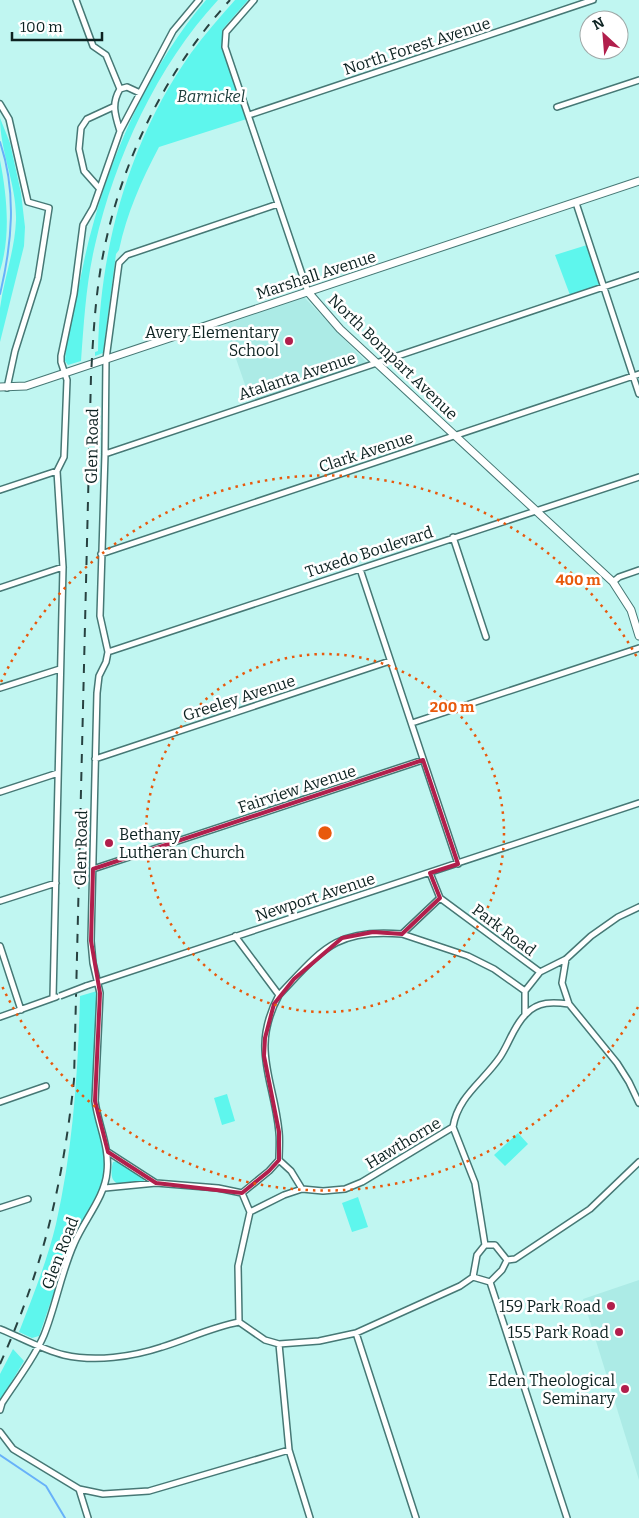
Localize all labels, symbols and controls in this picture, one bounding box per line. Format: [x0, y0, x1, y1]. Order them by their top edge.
scale bar [12, 10, 102, 42]
north arrow [579, 10, 629, 60]
street label: North Forest Avenue [341, 13, 493, 79]
text: N [590, 14, 607, 34]
text: 100 m [20, 18, 63, 36]
park label: Barnickel [177, 87, 245, 106]
street label: Marshall Avenue [254, 247, 378, 303]
street label: North Bompart Avenue [324, 290, 462, 424]
place label: Avery Elementary School [145, 323, 280, 360]
marker: Avery Elementary School [283, 335, 295, 347]
street label: Atalanta Avenue [236, 348, 358, 404]
street label: Glen Road [82, 407, 102, 484]
street label: Clark Avenue [316, 428, 416, 476]
street label: Tuxedo Boulevard [303, 522, 436, 582]
text: 400 m [555, 571, 601, 589]
street label: Greeley Avenue [180, 671, 298, 725]
text: 200 m [430, 698, 475, 716]
street label: Fairview Avenue [236, 761, 358, 817]
street label: Glen Road [71, 809, 91, 886]
centre of rings [316, 824, 334, 842]
place label: Bethany Lutheran Church [119, 825, 245, 862]
marker: Bethany Lutheran Church [103, 837, 115, 849]
street label: Newport Avenue [253, 869, 377, 925]
street label: Park Road [469, 900, 540, 960]
street label: Hawthorne [362, 1113, 444, 1173]
street label: Glen Road [38, 1214, 83, 1292]
place label: 159 Park Road [499, 1297, 601, 1316]
marker: 159 Park Road [605, 1300, 617, 1312]
place label: 155 Park Road [508, 1323, 609, 1342]
marker: 155 Park Road [613, 1326, 625, 1338]
place label: Eden Theological Seminary [488, 1371, 616, 1408]
marker: Eden Theological Seminary [619, 1383, 631, 1395]

